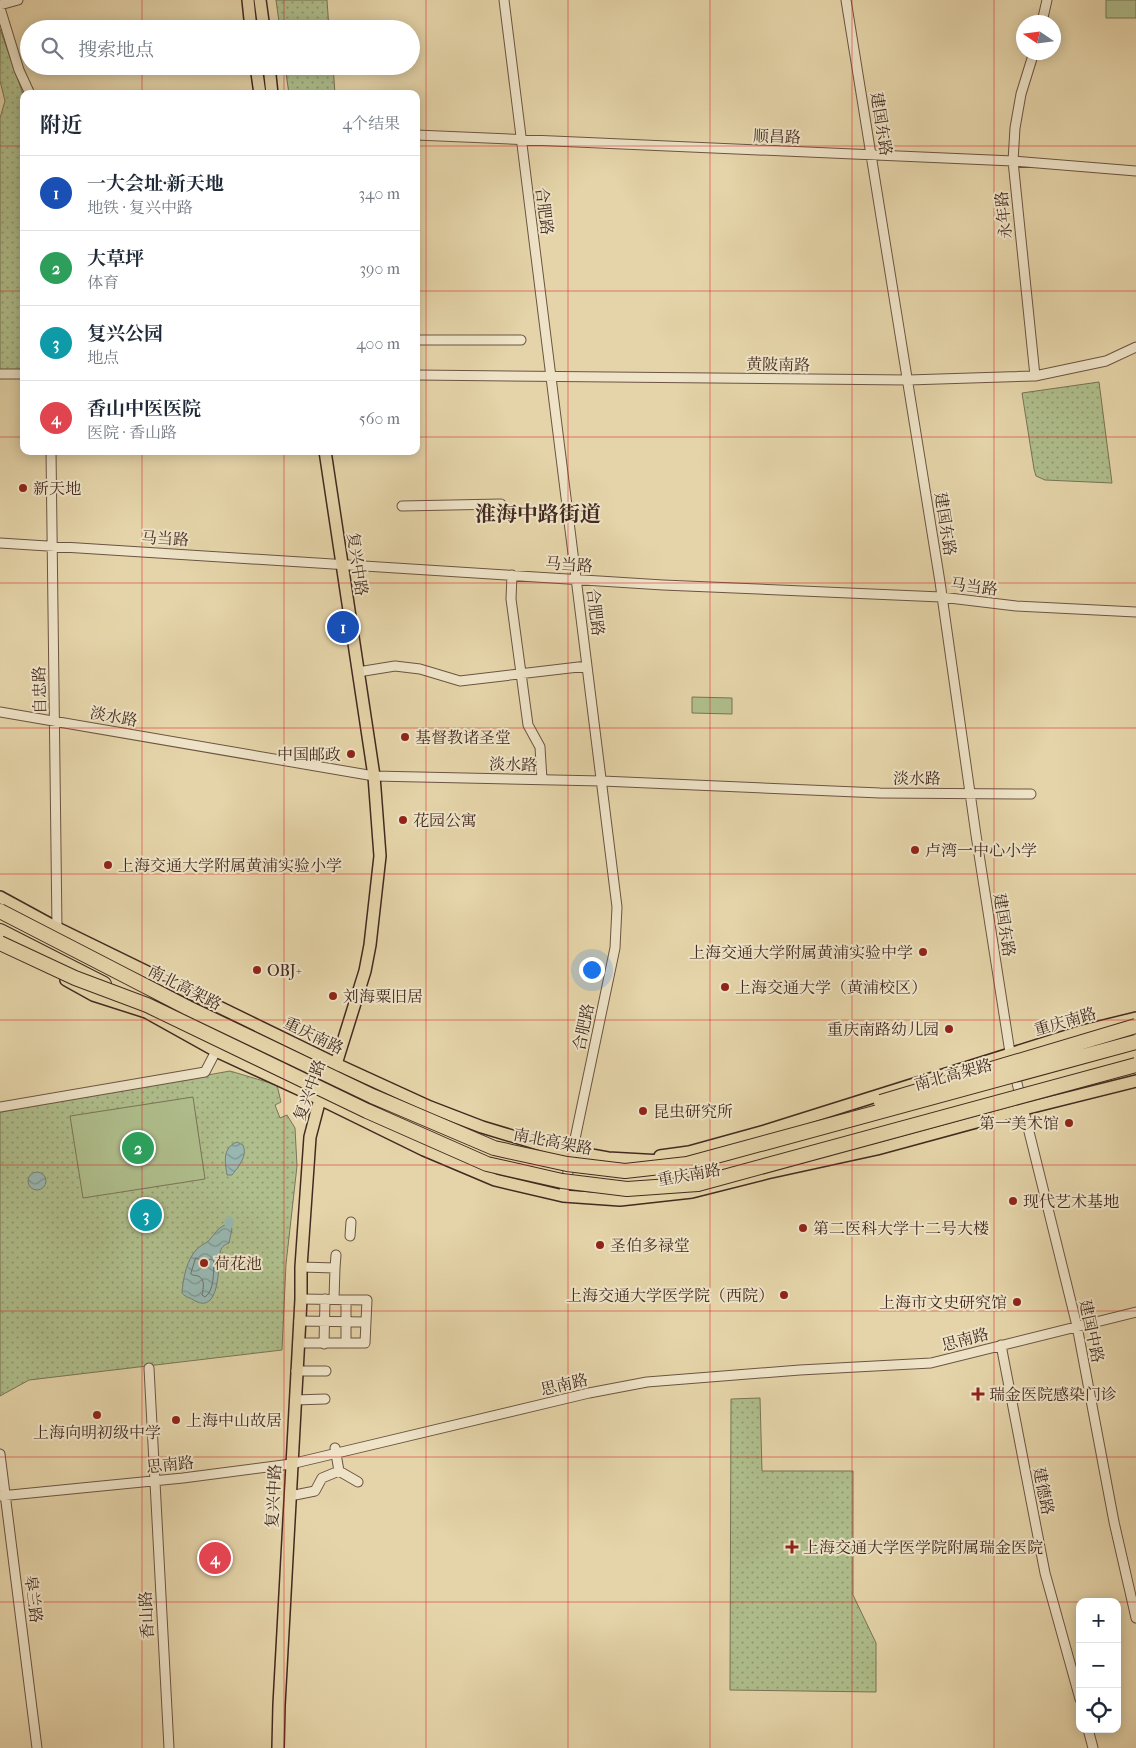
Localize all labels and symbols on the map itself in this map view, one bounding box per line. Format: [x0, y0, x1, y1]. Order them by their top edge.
north arrow [1016, 15, 1061, 60]
street label: 建国东路 [867, 91, 896, 157]
street label: 顺昌路 [753, 126, 801, 147]
street label: 合肥路 [532, 186, 557, 236]
street label: 永年路 [992, 190, 1015, 240]
street label: 黄陂南路 [746, 354, 810, 375]
place label: 新天地 [33, 479, 81, 498]
marker: 新天地 [17, 482, 29, 494]
street label: 建国东路 [931, 491, 960, 557]
district label: 淮海中路街道 [475, 502, 601, 526]
street label: 马当路 [141, 528, 189, 549]
street label: 复兴中路 [344, 531, 371, 597]
street label: 马当路 [544, 553, 594, 576]
street label: 马当路 [949, 574, 999, 599]
street label: 合肥路 [583, 587, 608, 637]
pin: 1 [327, 608, 359, 646]
street label: 自忠路 [30, 666, 49, 714]
street label: 淡水路 [89, 703, 139, 730]
place label: 基督教诸圣堂 [415, 728, 511, 747]
marker: 基督教诸圣堂 [399, 731, 411, 743]
place label: 中国邮政 [277, 745, 341, 764]
marker: 中国邮政 [345, 748, 357, 760]
street label: 淡水路 [489, 755, 537, 774]
street label: 淡水路 [893, 769, 941, 788]
place label: 花园公寓 [413, 811, 477, 830]
marker: 花园公寓 [397, 814, 409, 826]
place label: 卢湾一中心小学 [925, 841, 1037, 860]
marker: 卢湾一中心小学 [909, 844, 921, 856]
place label: 上海交通大学附属黄浦实验小学 [118, 856, 342, 875]
marker: 上海交通大学附属黄浦实验小学 [102, 859, 114, 871]
street label: 建国东路 [990, 892, 1019, 958]
place label: 上海交通大学附属黄浦实验中学 [689, 943, 913, 962]
marker: 上海交通大学附属黄浦实验中学 [917, 946, 929, 958]
your location [579, 957, 605, 983]
street label: 南北高架路 [145, 961, 225, 1014]
place label: OBJ+ [267, 961, 302, 980]
marker: OBJ+ [251, 964, 263, 976]
place label: 上海交通大学（黄浦校区） [735, 978, 927, 997]
marker: 上海交通大学（黄浦校区） [719, 981, 731, 993]
place label: 刘海粟旧居 [343, 987, 423, 1006]
marker: 刘海粟旧居 [327, 990, 339, 1002]
street label: 合肥路 [569, 1002, 598, 1053]
street label: 重庆南路 [1032, 1004, 1099, 1039]
street label: 重庆南路 [281, 1013, 347, 1058]
place label: 重庆南路幼儿园 [827, 1020, 939, 1039]
marker: 重庆南路幼儿园 [943, 1023, 955, 1035]
street label: 南北高架路 [912, 1055, 994, 1094]
street label: 复兴中路 [290, 1057, 329, 1123]
place label: 昆虫研究所 [653, 1102, 733, 1121]
marker: 昆虫研究所 [637, 1105, 649, 1117]
place label: 第一美术馆 [979, 1114, 1059, 1133]
marker: 第一美术馆 [1063, 1117, 1075, 1129]
street label: 南北高架路 [512, 1125, 594, 1158]
pin: 2 [122, 1129, 154, 1167]
street label: 重庆南路 [656, 1160, 722, 1189]
place label: 现代艺术基地 [1023, 1192, 1119, 1211]
marker: 现代艺术基地 [1007, 1195, 1019, 1207]
pin: 3 [130, 1196, 162, 1234]
place label: 第二医科大学十二号大楼 [813, 1219, 989, 1238]
marker: 第二医科大学十二号大楼 [797, 1222, 809, 1234]
place label: 圣伯多禄堂 [610, 1236, 690, 1255]
marker: 圣伯多禄堂 [594, 1239, 606, 1251]
place label: 荷花池 [214, 1254, 262, 1273]
marker: 荷花池 [198, 1257, 210, 1269]
place label: 上海交通大学医学院（西院） [566, 1286, 774, 1305]
marker: 上海交通大学医学院（西院） [778, 1289, 790, 1301]
place label: 上海市文史研究馆 [879, 1293, 1007, 1312]
marker: 上海市文史研究馆 [1011, 1296, 1023, 1308]
street label: 建国中路 [1076, 1298, 1107, 1364]
street label: 思南路 [939, 1324, 991, 1355]
street label: 思南路 [539, 1370, 590, 1399]
place label: 瑞金医院感染门诊 [989, 1385, 1117, 1404]
marker: 瑞金医院感染门诊 [971, 1387, 985, 1401]
marker: 上海向明初级中学 [91, 1409, 103, 1421]
place label: 上海中山故居 [186, 1411, 282, 1430]
marker: 上海中山故居 [170, 1414, 182, 1426]
place label: 上海向明初级中学 [33, 1423, 161, 1442]
street label: 思南路 [145, 1453, 195, 1476]
street label: 复兴中路 [262, 1464, 285, 1528]
street label: 建德路 [1030, 1466, 1057, 1516]
place label: 上海交通大学医学院附属瑞金医院 [803, 1538, 1043, 1557]
pin: 4 [199, 1539, 231, 1577]
marker: 上海交通大学医学院附属瑞金医院 [785, 1540, 799, 1554]
street label: 皋兰路 [21, 1574, 46, 1624]
street label: 香山路 [136, 1591, 157, 1639]

